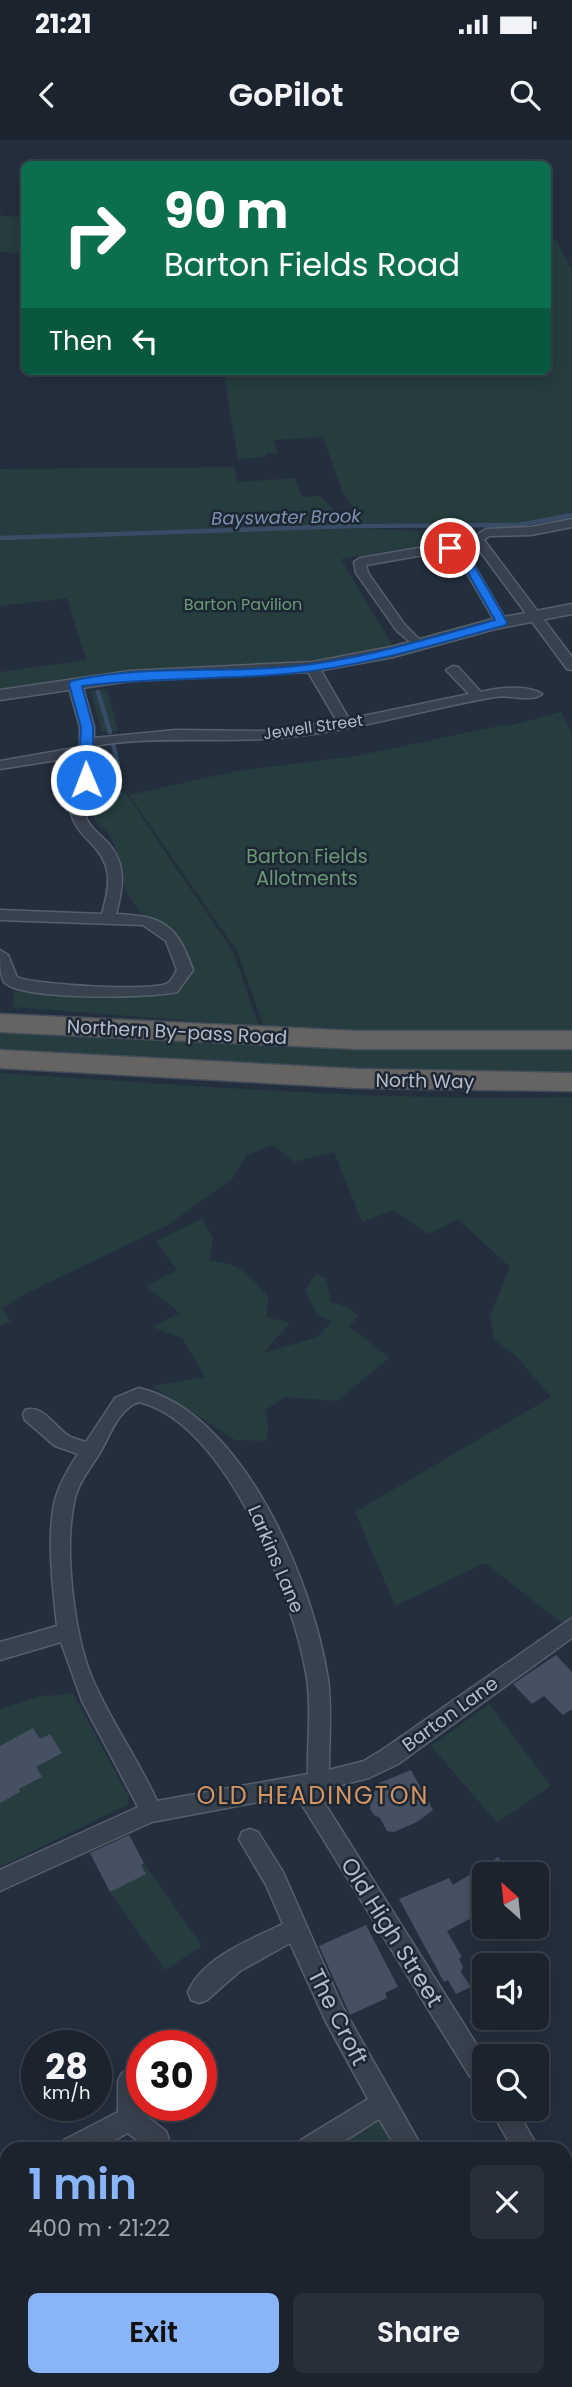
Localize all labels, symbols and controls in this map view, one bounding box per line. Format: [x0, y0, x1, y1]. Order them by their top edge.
text: 21:21 [35, 6, 92, 42]
text: GoPilot [228, 72, 344, 117]
icon: back [28, 76, 66, 114]
icon: search [506, 76, 544, 114]
text: 90 m [164, 177, 288, 245]
icon: right [49, 189, 140, 280]
text: Barton Fields Road [164, 242, 460, 287]
icon: left [126, 322, 164, 360]
text: Then [49, 323, 112, 359]
water label: Bayswater Brook [211, 503, 362, 531]
pin [420, 518, 480, 578]
icon: arrive [431, 529, 469, 567]
park label: Barton Pavilion [184, 593, 302, 616]
street label: Jewell Street [262, 709, 364, 745]
position arrow [49, 743, 123, 817]
park label: Barton Fields Allotments [246, 843, 368, 892]
street label: Northern By-pass Road [66, 1013, 288, 1051]
street label: North Way [375, 1067, 475, 1095]
street label: Larkins Lane [241, 1501, 311, 1617]
street label: Barton Lane [396, 1670, 504, 1758]
district label: OLD HEADINGTON [197, 1779, 429, 1812]
street label: Old High Street [333, 1851, 451, 2013]
north arrow [472, 1862, 550, 1939]
map controls [472, 1862, 549, 2121]
button: sound [472, 1953, 549, 2030]
street label: The Croft [300, 1963, 376, 2071]
speed limit sign: 30 [126, 2030, 217, 2121]
text: 28 [45, 2042, 88, 2091]
button: search [472, 2044, 549, 2121]
text: km/h [43, 2080, 90, 2105]
text: 1 min [28, 2155, 137, 2214]
button: close [470, 2165, 544, 2239]
text: 400 m · 21:22 [28, 2212, 170, 2244]
button: Exit [28, 2293, 279, 2373]
button: Share [293, 2293, 544, 2373]

